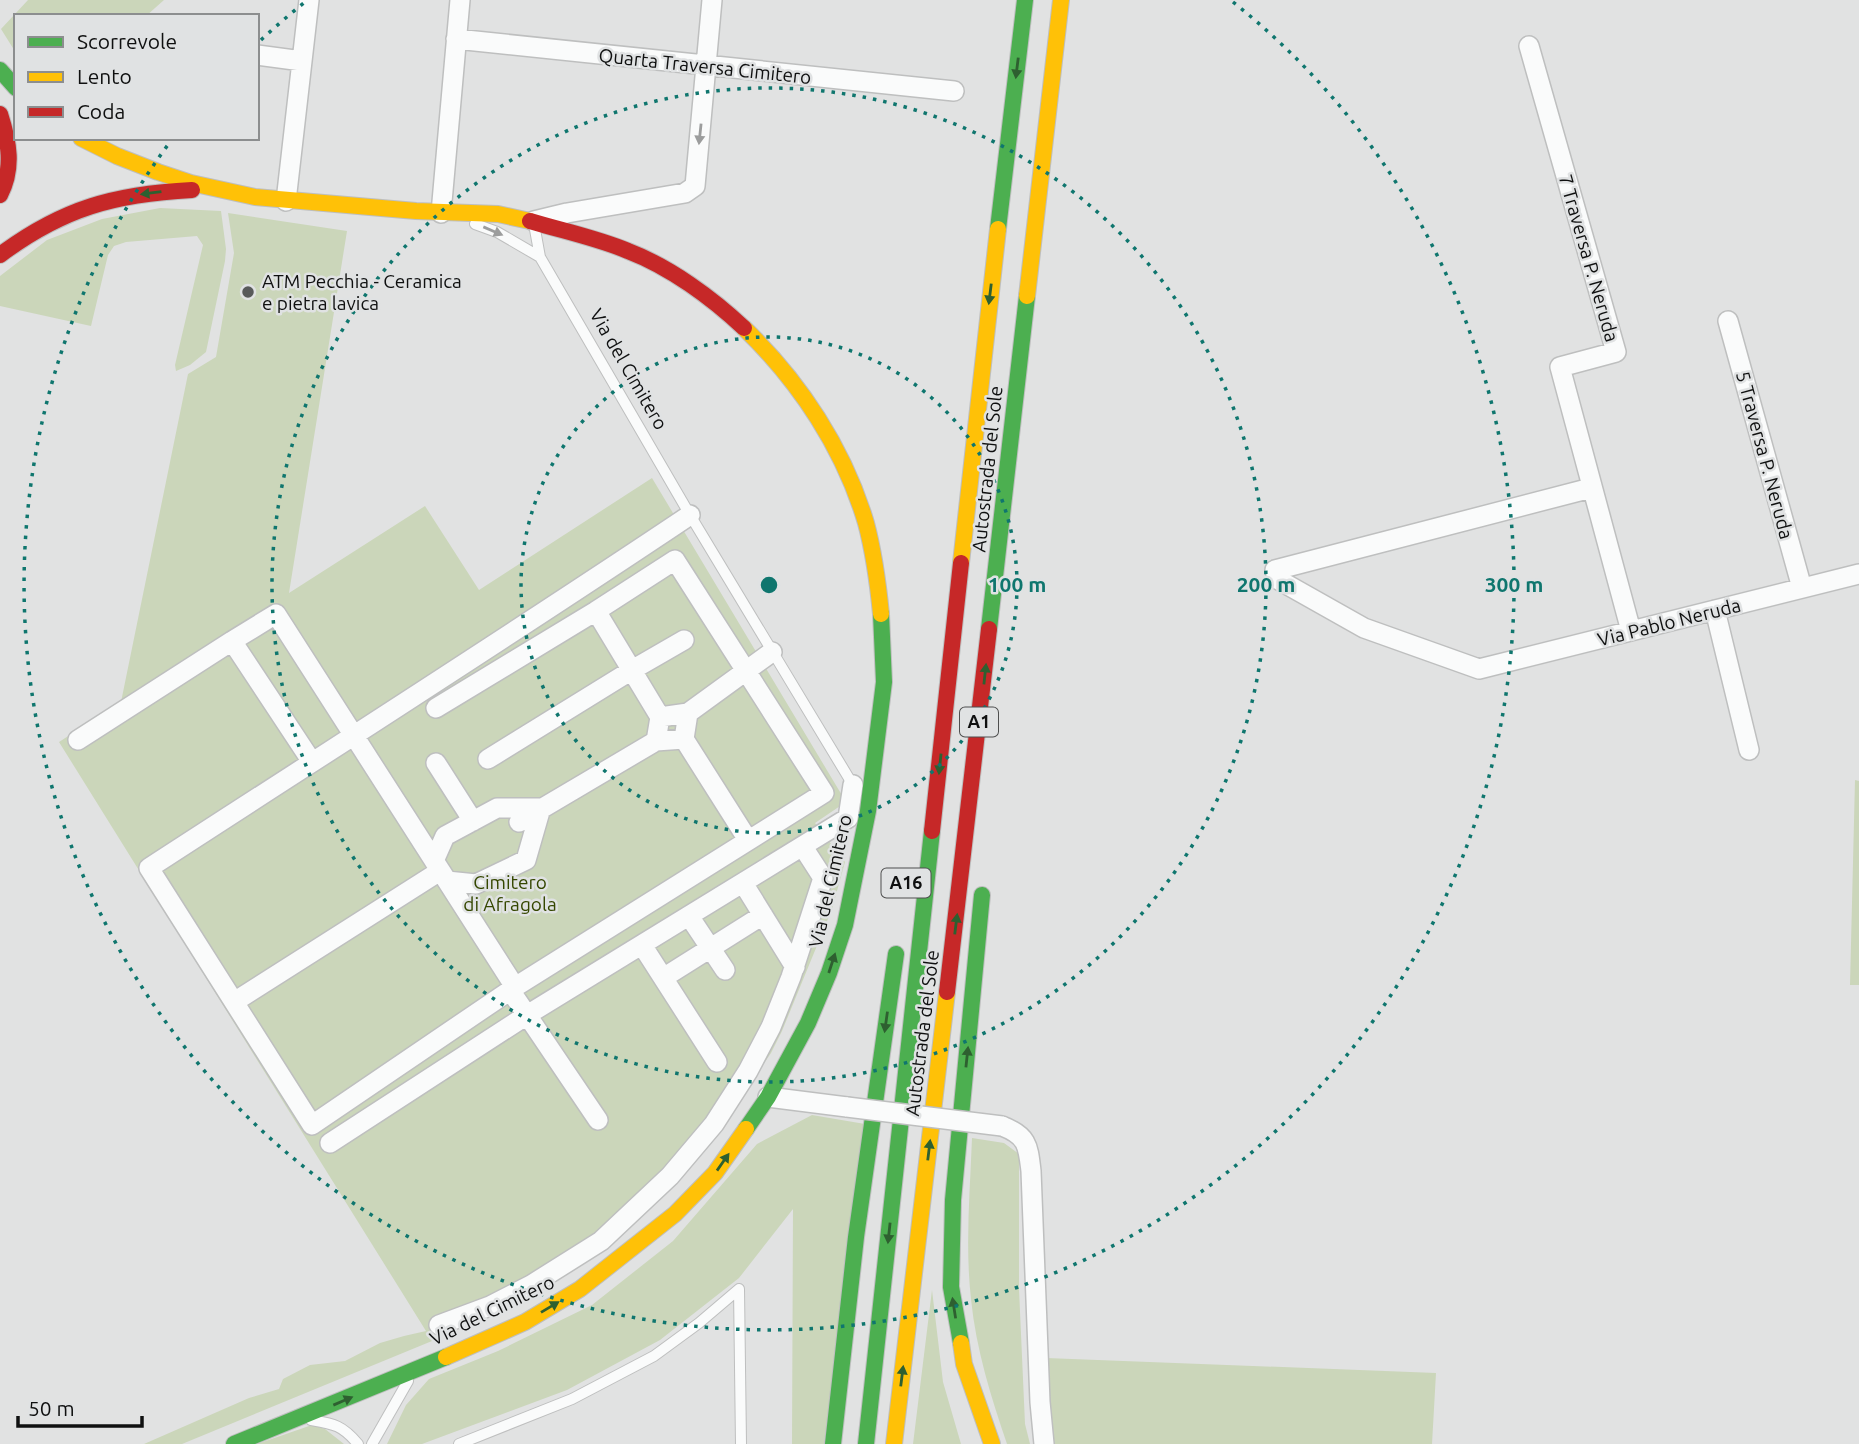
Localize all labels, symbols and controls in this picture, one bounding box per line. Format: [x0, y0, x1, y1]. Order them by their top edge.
legend [14, 14, 259, 140]
text: Scorrevole [77, 29, 177, 53]
street label: Quarta Traversa Cimitero [598, 44, 812, 88]
one-way arrow [1011, 57, 1022, 79]
text: Lento [77, 64, 132, 88]
text: Coda [77, 99, 125, 123]
one-way arrow [694, 123, 705, 145]
street label: 7 Traversa P. Neruda [1555, 172, 1623, 344]
one-way arrow [140, 187, 162, 198]
one-way arrow [482, 225, 503, 236]
place label: ATM Pecchia - Ceramica e pietra lavica [262, 270, 462, 314]
one-way arrow [985, 283, 996, 305]
marker: ATM Pecchia - Ceramica e pietra lavica [240, 284, 256, 300]
street label: Via del Cimitero [586, 305, 672, 433]
street label: 5 Traversa P. Neruda [1732, 369, 1798, 541]
street label: Autostrada del Sole [967, 385, 1007, 553]
text: 100 m [988, 572, 1046, 596]
text: 200 m [1237, 572, 1295, 596]
text: 300 m [1485, 572, 1543, 596]
centre of rings [757, 573, 781, 597]
street label: Via Pablo Neruda [1595, 594, 1743, 650]
one-way arrow [979, 663, 990, 685]
road number: A1 [960, 708, 998, 736]
one-way arrow [934, 753, 945, 775]
street label: Via del Cimitero [804, 812, 856, 950]
road number: A16 [881, 868, 930, 898]
park label: Cimitero di Afragola [463, 871, 557, 915]
one-way arrow [950, 913, 961, 935]
street label: Autostrada del Sole [901, 949, 943, 1117]
one-way arrow [827, 952, 838, 973]
one-way arrow [881, 1011, 892, 1033]
one-way arrow [961, 1046, 972, 1068]
one-way arrow [923, 1139, 934, 1161]
one-way arrow [716, 1152, 729, 1171]
one-way arrow [884, 1223, 895, 1245]
street label: Via del Cimitero [426, 1270, 558, 1350]
one-way arrow [948, 1297, 959, 1319]
one-way arrow [540, 1301, 559, 1313]
one-way arrow [897, 1365, 908, 1387]
scale bar [18, 1384, 142, 1428]
one-way arrow [332, 1395, 353, 1406]
text: 50 m [28, 1396, 75, 1420]

